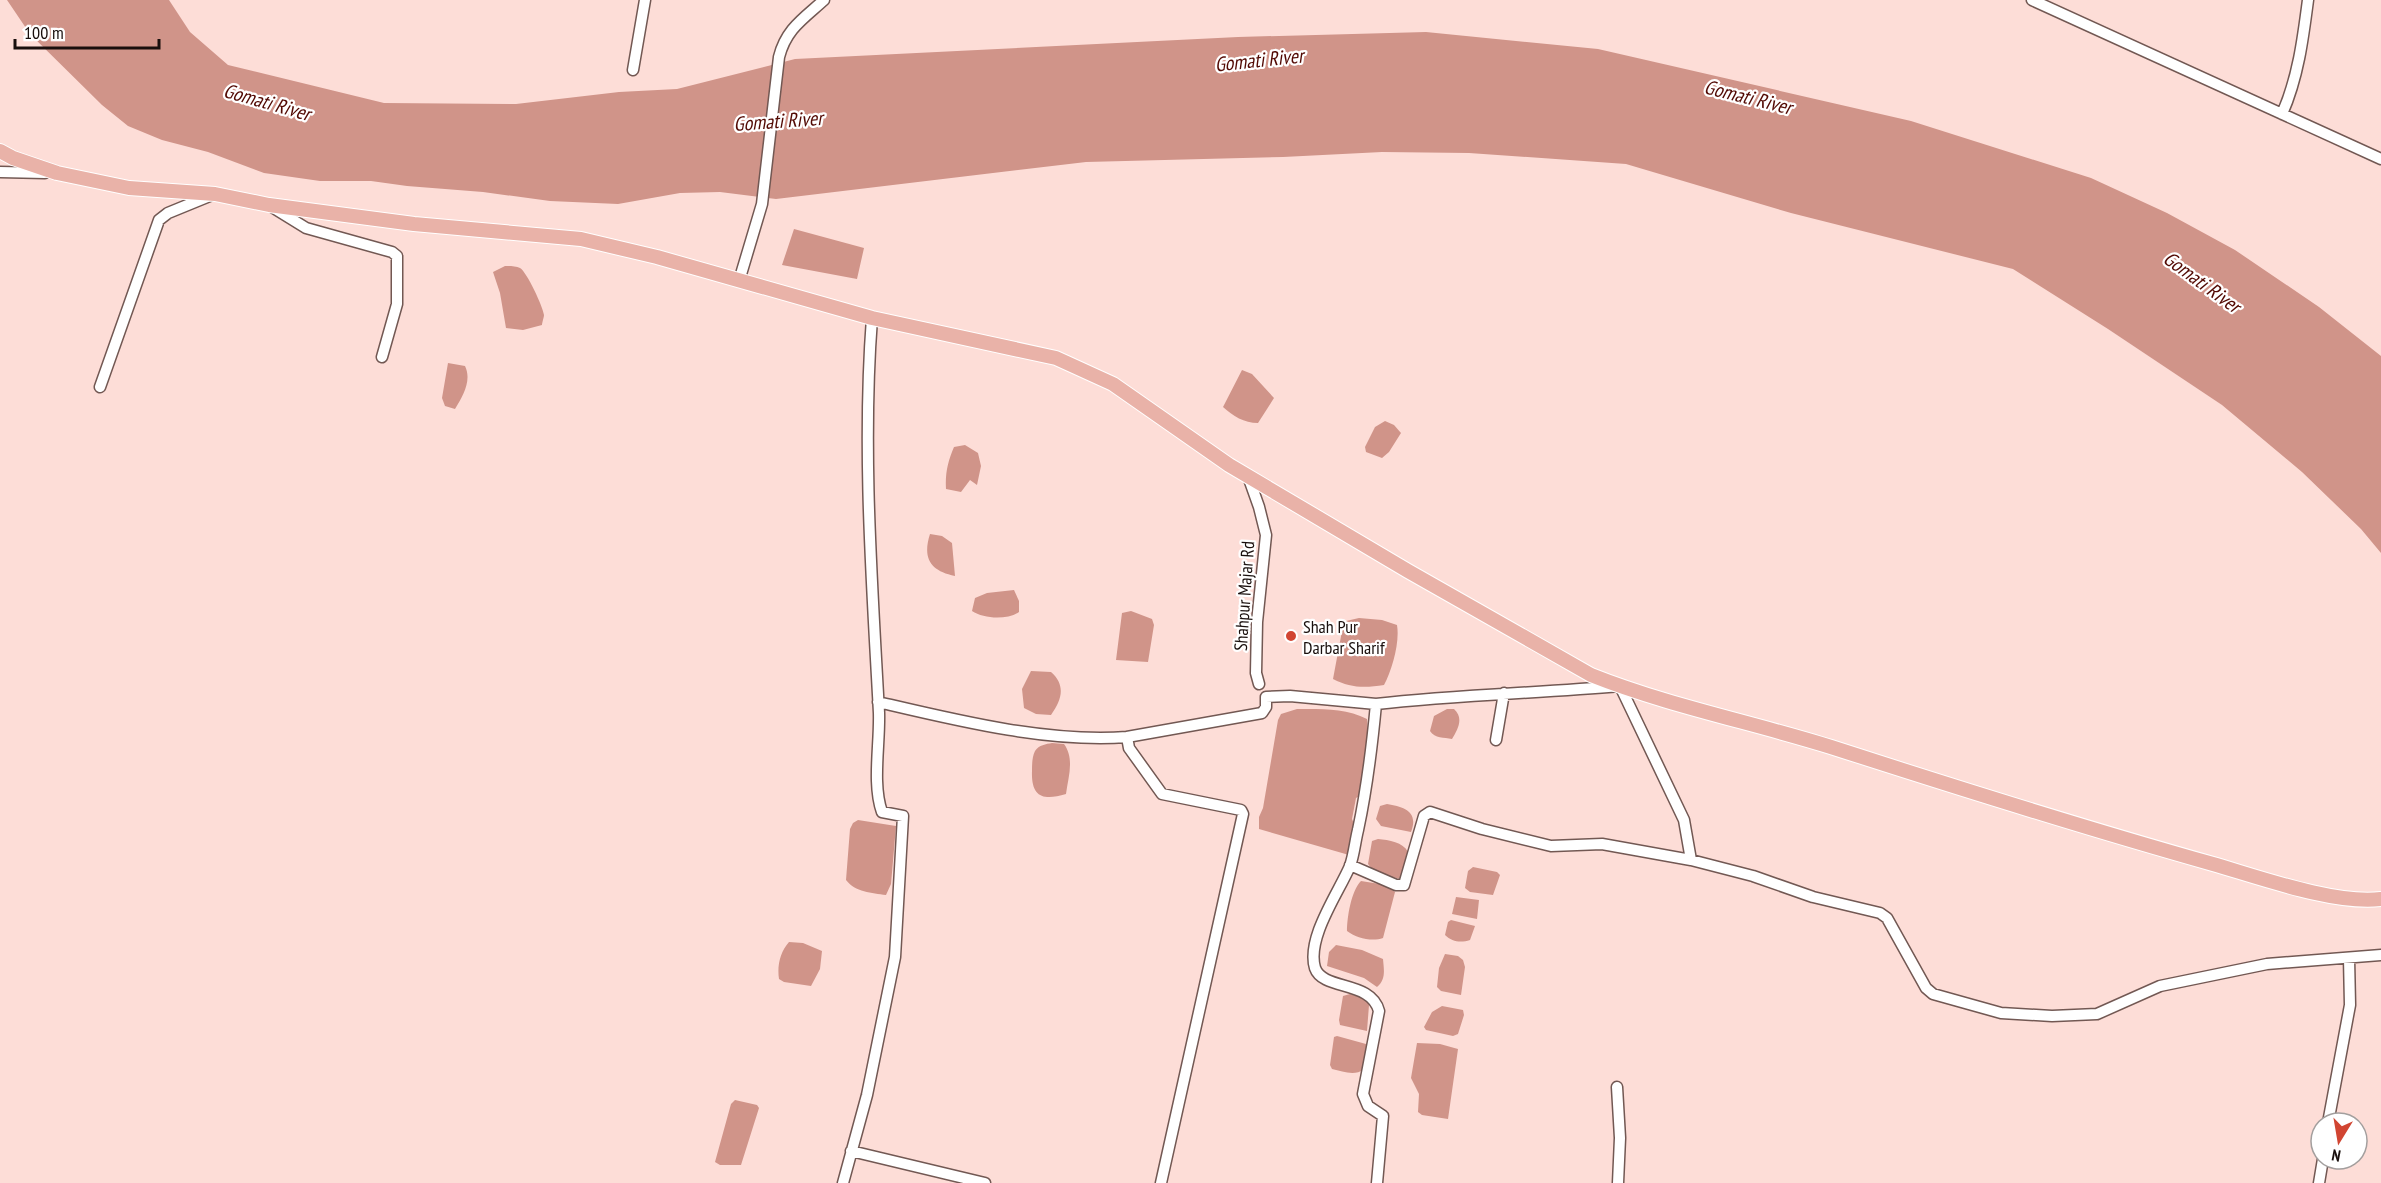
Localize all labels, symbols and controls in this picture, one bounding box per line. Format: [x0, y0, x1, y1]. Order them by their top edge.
scale bar [15, 12, 159, 50]
text: 100 m [24, 21, 64, 44]
water label: Gomati River [1213, 42, 1307, 78]
water label: Gomati River [1702, 74, 1797, 121]
water label: Gomati River [221, 77, 316, 127]
water label: Gomati River [733, 105, 826, 137]
water label: Gomati River [2158, 245, 2248, 320]
street label: Shahpur Majar Rd [1229, 540, 1259, 652]
place label: Shah Pur Darbar Sharif [1303, 615, 1386, 659]
marker: Shah Pur Darbar Sharif [1284, 629, 1298, 643]
north arrow [2309, 1111, 2369, 1171]
text: N [2330, 1145, 2342, 1166]

